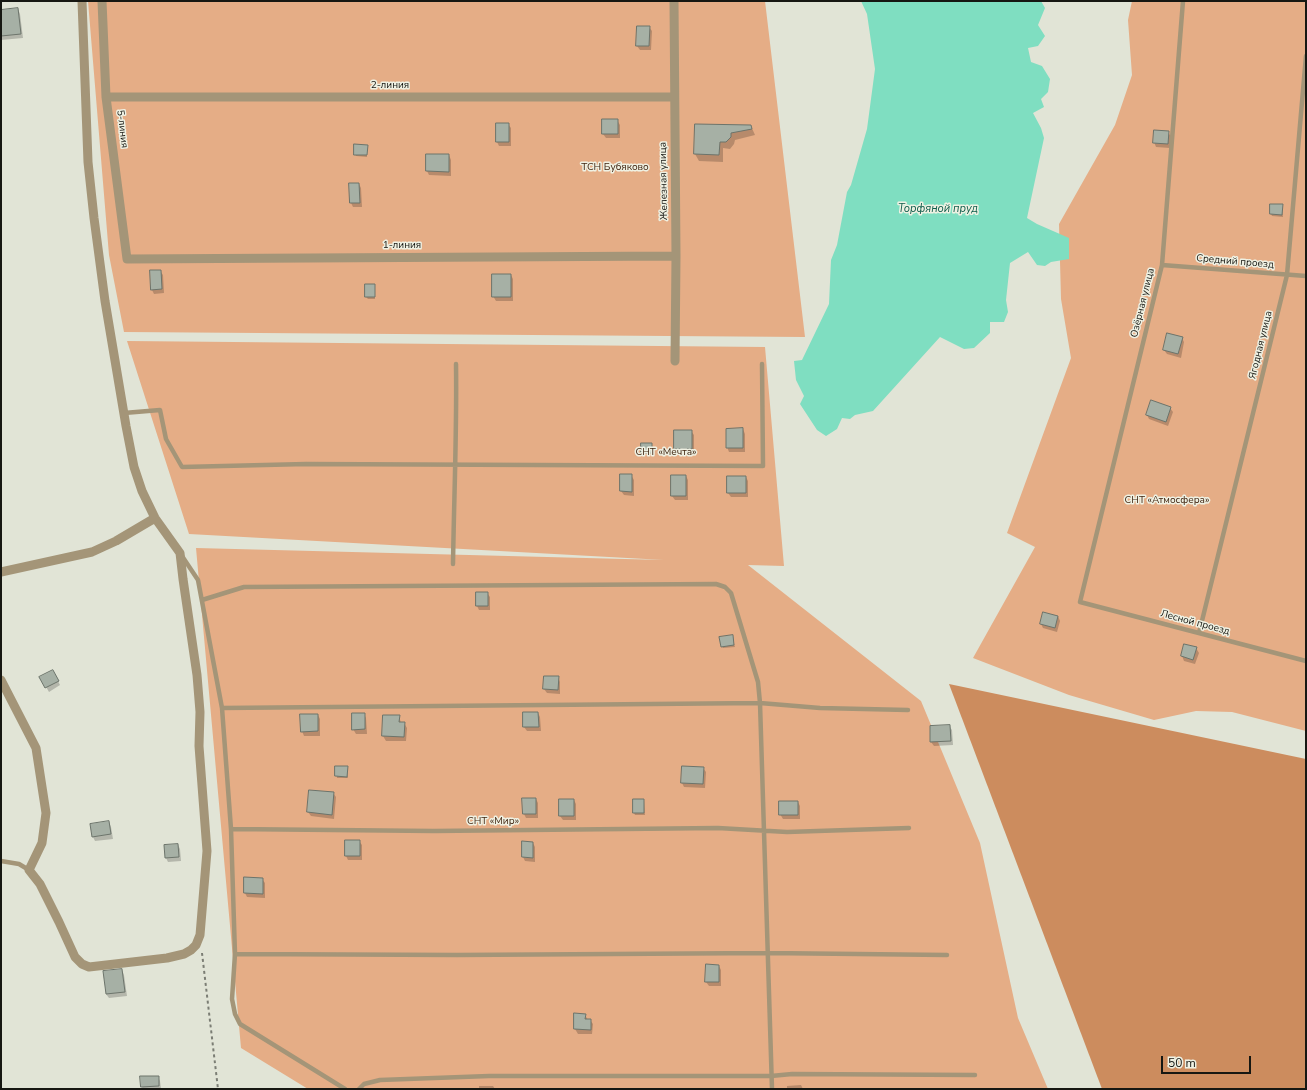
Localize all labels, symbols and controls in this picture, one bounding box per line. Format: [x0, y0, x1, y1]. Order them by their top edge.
street label: 2-линия [371, 80, 409, 92]
street label: 5-линия [114, 109, 130, 149]
street label: Железная улица [657, 142, 671, 220]
park label: ТСН Бубяково [581, 162, 649, 174]
water label: Торфяной пруд [898, 202, 978, 216]
street label: 1-линия [383, 240, 421, 252]
street label: Средний проезд [1196, 253, 1274, 271]
street label: Озёрная улица [1129, 267, 1157, 339]
street label: Ягодная улица [1247, 310, 1275, 380]
park label: СНТ «Мечта» [635, 447, 697, 459]
park label: СНТ «Атмосфера» [1125, 495, 1209, 507]
street label: Лесной проезд [1159, 608, 1231, 638]
park label: СНТ «Мир» [467, 816, 519, 828]
scale bar [1163, 1048, 1253, 1074]
text: 50 m [1168, 1055, 1196, 1071]

